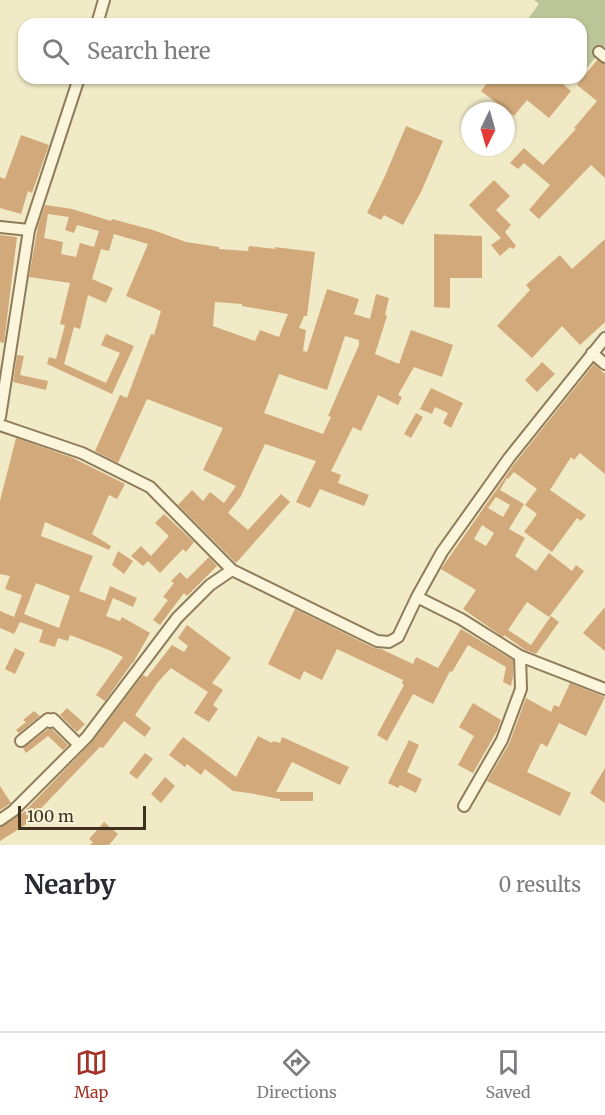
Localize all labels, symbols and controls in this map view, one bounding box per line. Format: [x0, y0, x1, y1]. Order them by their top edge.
search box [18, 18, 587, 84]
icon: search [39, 35, 72, 68]
text: Search here [87, 37, 210, 65]
north arrow [461, 102, 515, 156]
scale bar [18, 803, 146, 830]
text: 100 m [27, 806, 74, 826]
text: Nearby [24, 868, 116, 901]
text: 0 results [498, 872, 581, 897]
tab: Map [74, 1046, 108, 1102]
tab: Directions [257, 1046, 337, 1102]
tab: Saved [485, 1046, 531, 1102]

